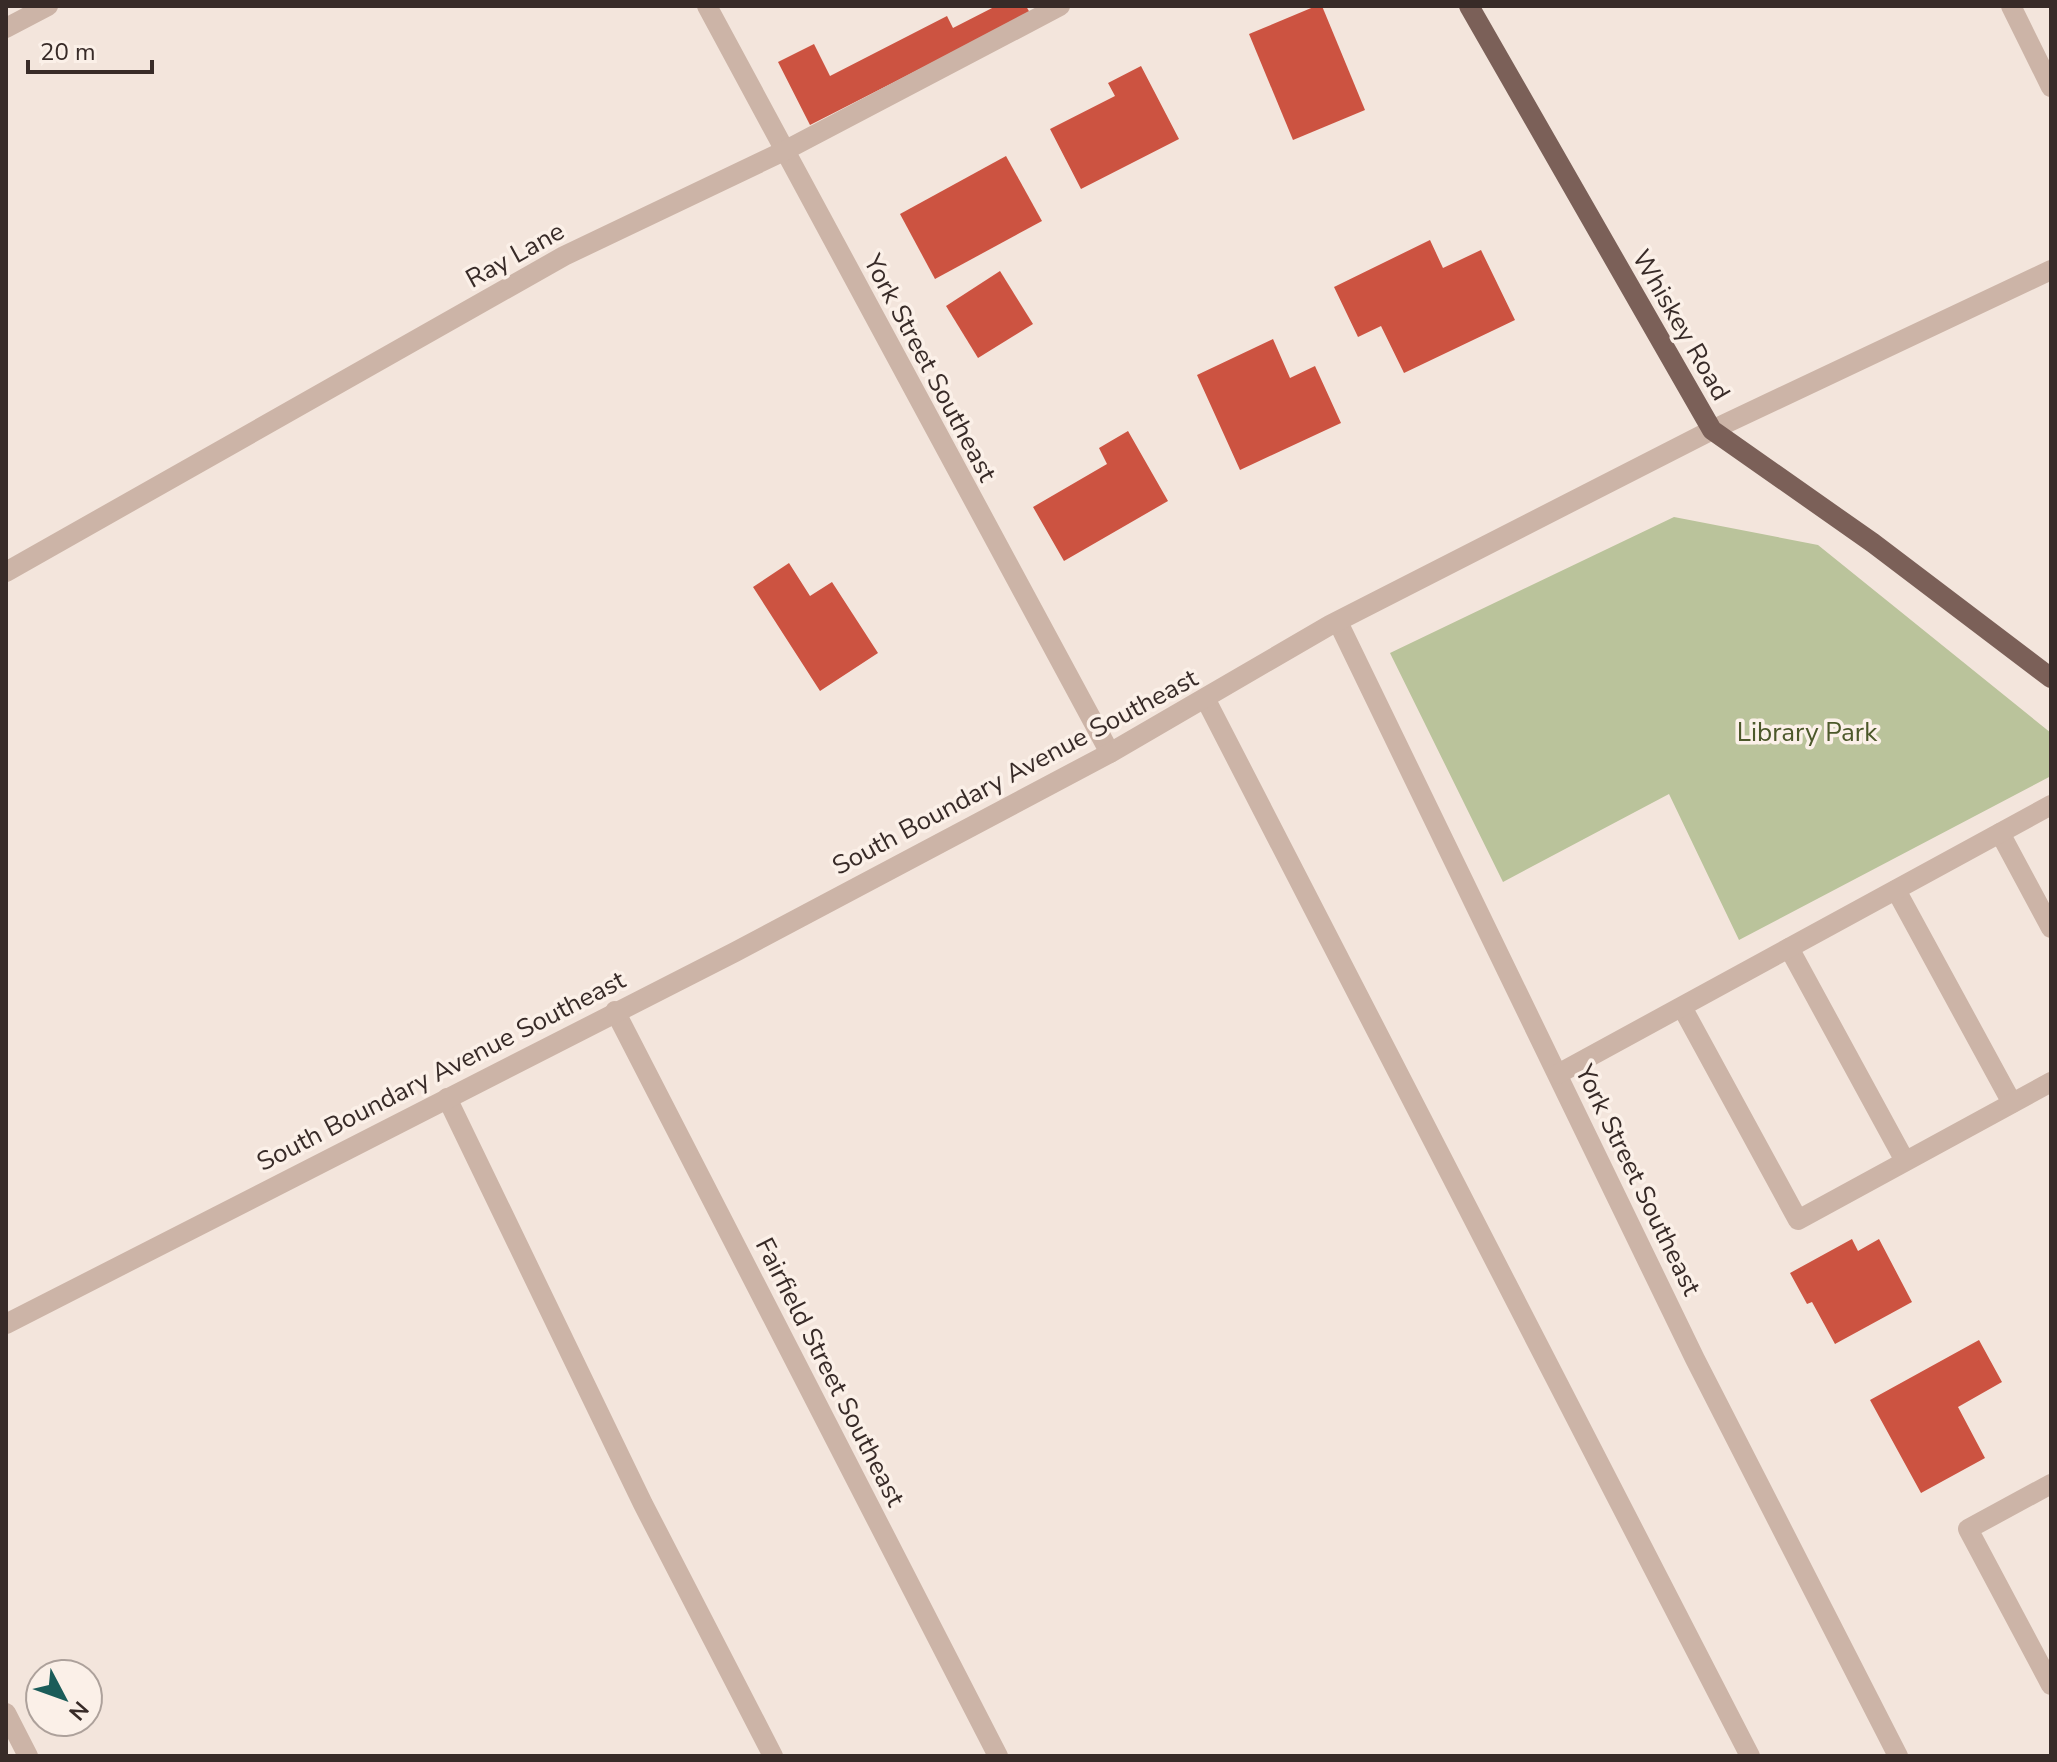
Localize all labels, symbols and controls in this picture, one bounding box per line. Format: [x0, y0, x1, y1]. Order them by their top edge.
scale bar [28, 24, 152, 74]
text: 20 m [40, 36, 96, 68]
street label: Ray Lane [459, 214, 571, 296]
street label: Whiskey Road [1624, 243, 1738, 407]
street label: York Street Southeast [855, 247, 1005, 488]
street label: South Boundary Avenue Southeast [826, 660, 1205, 884]
park label: Library Park [1737, 715, 1878, 750]
street label: South Boundary Avenue Southeast [251, 962, 632, 1179]
street label: York Street Southeast [1566, 1058, 1709, 1302]
street label: Fairfield Street Southeast [747, 1232, 913, 1513]
north arrow [24, 1658, 104, 1738]
text: N [62, 1694, 95, 1727]

